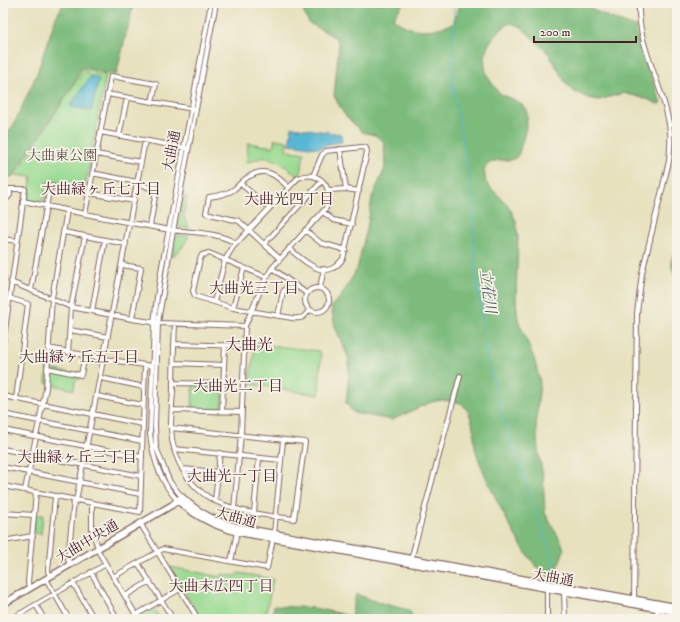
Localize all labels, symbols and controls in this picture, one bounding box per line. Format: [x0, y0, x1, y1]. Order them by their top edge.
scale bar [534, 18, 636, 44]
text: 200 m [540, 25, 570, 40]
street label: 大曲通 [159, 129, 185, 174]
park label: 大曲東公園 [27, 147, 97, 165]
district label: 大曲緑ヶ丘七丁目 [41, 180, 161, 199]
district label: 大曲光四丁目 [244, 190, 334, 209]
water label: 立花川 [475, 267, 500, 317]
district label: 大曲光三丁目 [209, 279, 299, 298]
district label: 大曲光 [225, 335, 273, 355]
district label: 大曲緑ヶ丘五丁目 [19, 348, 139, 367]
district label: 大曲光二丁目 [193, 377, 283, 396]
district label: 大曲緑ヶ丘三丁目 [17, 448, 137, 467]
district label: 大曲光一丁目 [187, 467, 277, 486]
street label: 大曲通 [213, 504, 258, 532]
street label: 大曲中央通 [53, 516, 122, 568]
street label: 大曲通 [531, 565, 575, 590]
district label: 大曲末広四丁目 [168, 577, 274, 596]

